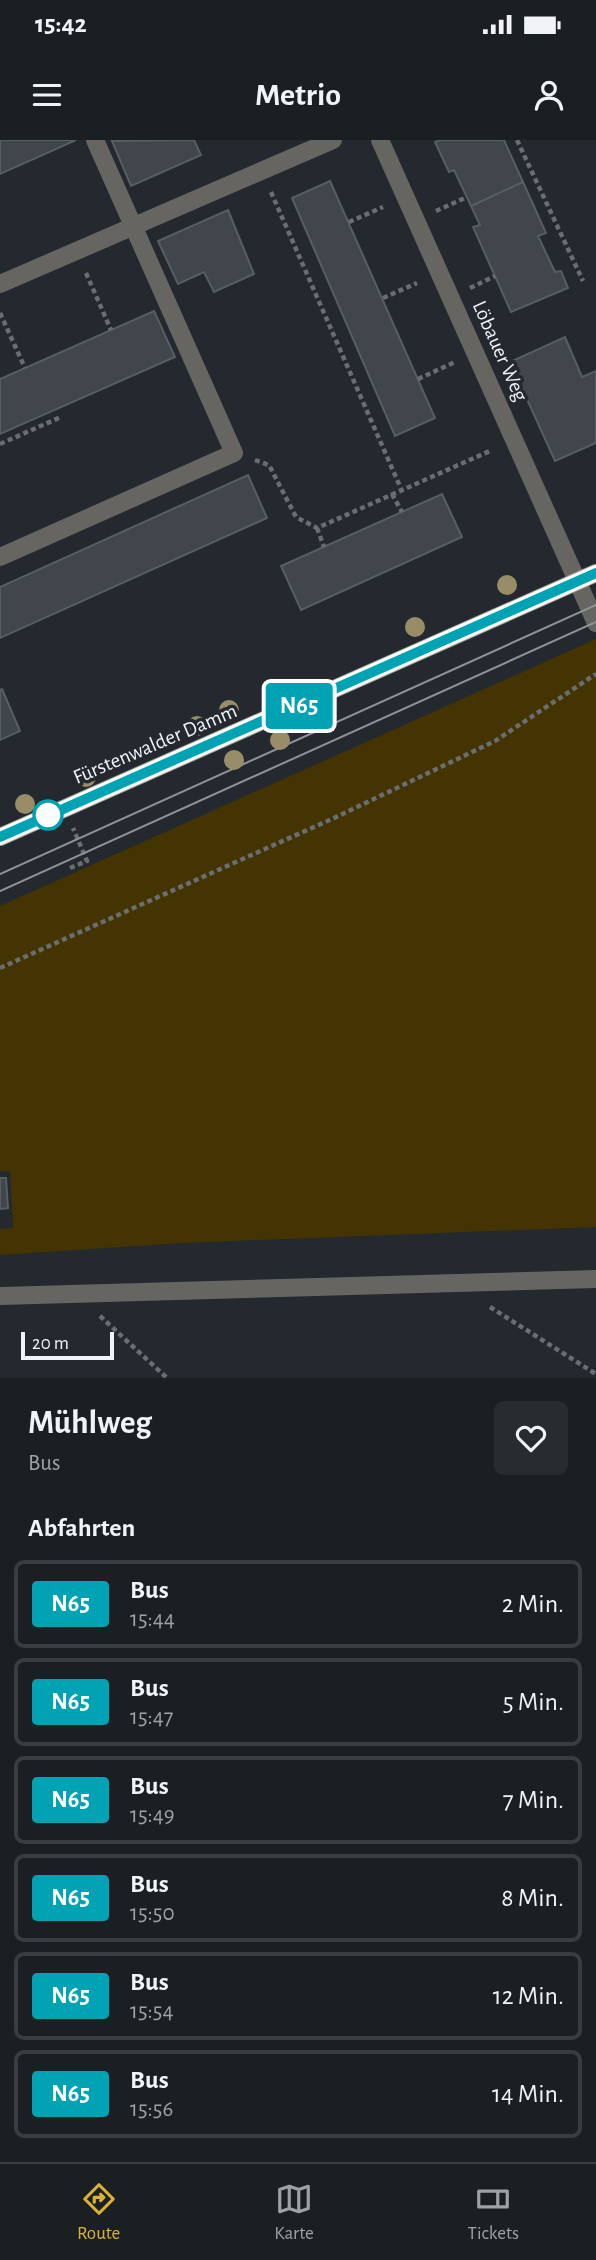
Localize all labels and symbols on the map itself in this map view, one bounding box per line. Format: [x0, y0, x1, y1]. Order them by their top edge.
street label: Löbauer Weg [469, 298, 532, 405]
line badge: N65 [259, 683, 339, 729]
street label: Fürstenwalder Damm [70, 700, 240, 788]
unlabelled marker [33, 800, 63, 830]
scale bar [21, 1329, 114, 1361]

